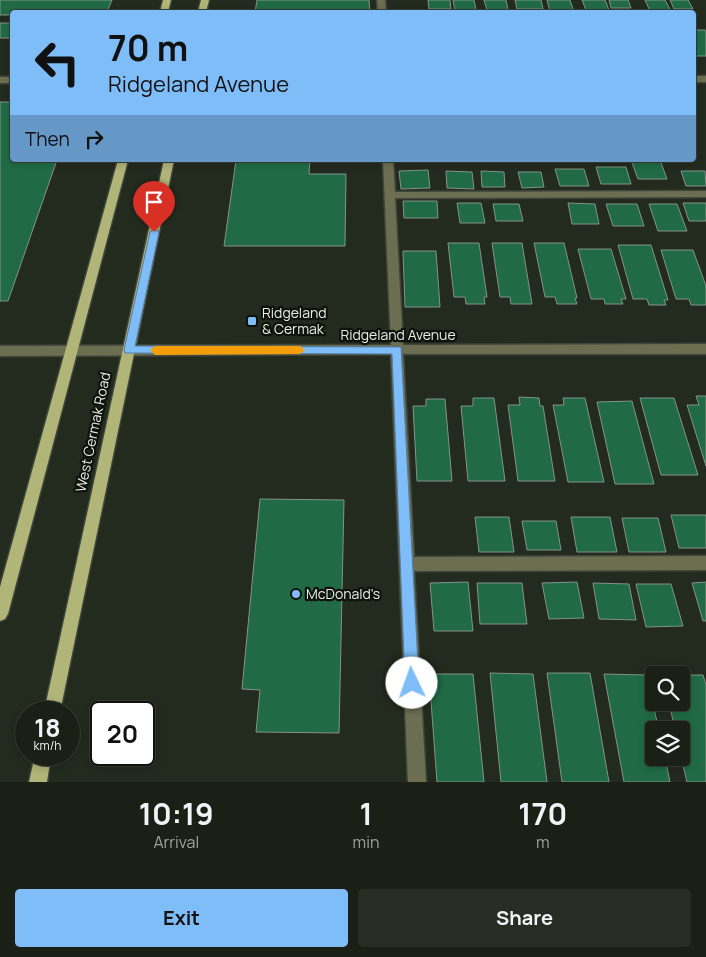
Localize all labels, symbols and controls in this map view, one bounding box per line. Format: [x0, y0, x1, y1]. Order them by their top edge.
text: 70 m [108, 24, 188, 72]
icon: left [25, 30, 90, 95]
text: Ridgeland Avenue [108, 69, 289, 99]
icon: right [80, 125, 108, 153]
text: Then [25, 126, 70, 152]
pin [133, 181, 175, 232]
icon: arrive [140, 188, 168, 216]
place label: Ridgeland & Cermak [262, 303, 326, 338]
marker: Ridgeland & Cermak [246, 315, 258, 327]
street label: Ridgeland Avenue [340, 325, 456, 344]
street label: West Cermak Road [71, 370, 114, 494]
place label: McDonald's [306, 584, 380, 603]
marker: McDonald's [290, 588, 302, 600]
position arrow [385, 656, 437, 708]
map controls [645, 666, 690, 766]
button: search [645, 666, 690, 711]
speed limit sign: 20 [90, 701, 155, 766]
text: 18 [34, 710, 61, 745]
button: layers [645, 721, 690, 766]
text: km/h [34, 737, 61, 754]
text: 10:19 [139, 793, 214, 834]
text: 1 [359, 793, 373, 834]
text: 170 [518, 793, 567, 834]
text: Arrival [153, 831, 199, 853]
text: min [353, 831, 379, 853]
text: m [536, 831, 549, 853]
button: Exit [15, 889, 348, 947]
button: Share [358, 889, 691, 947]

